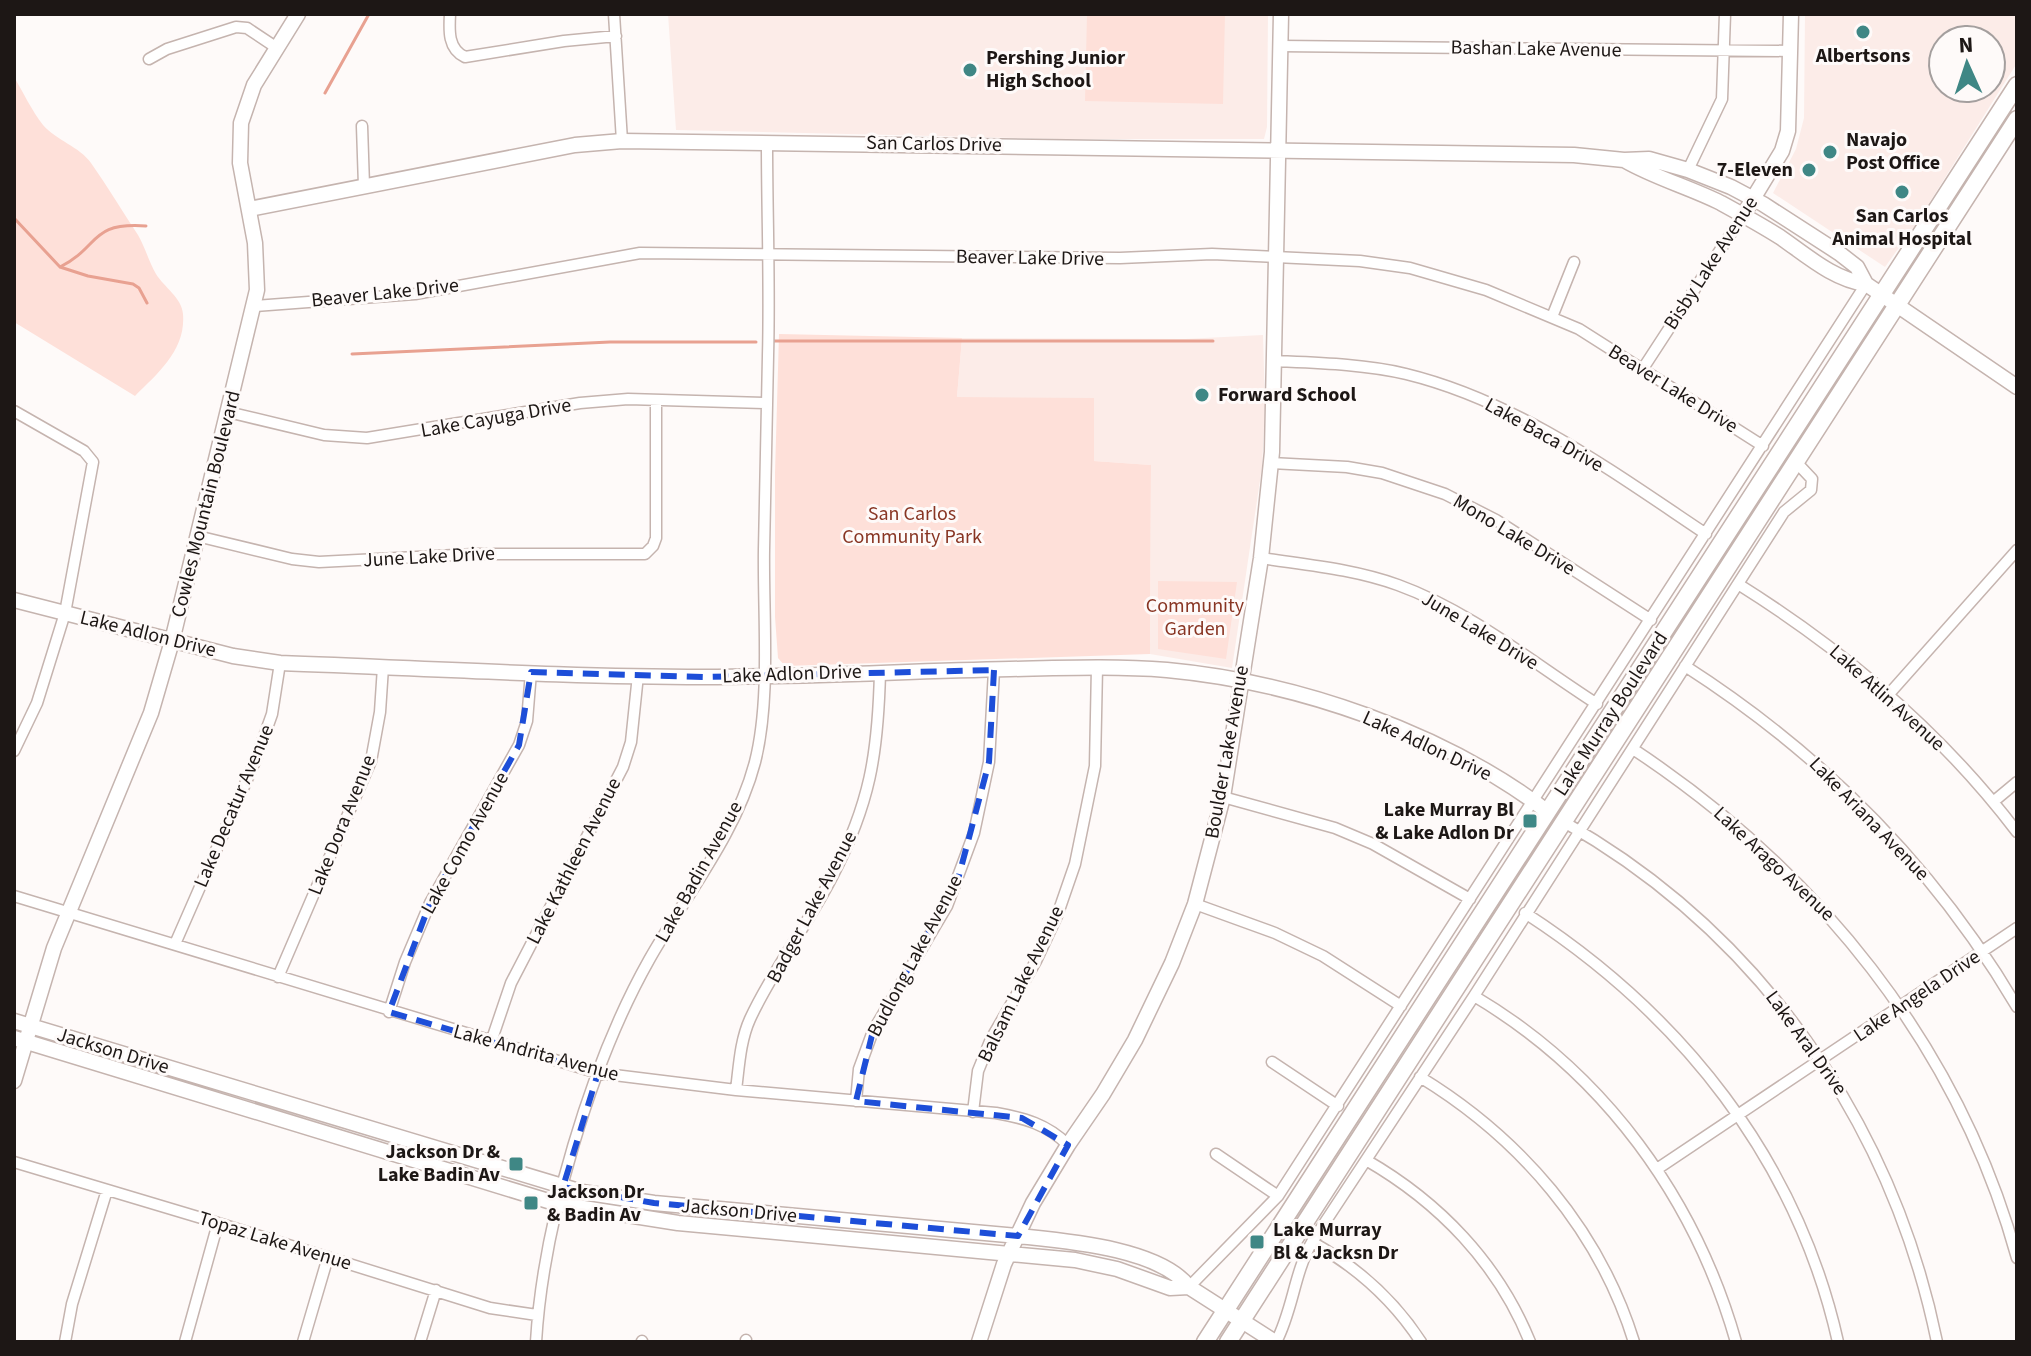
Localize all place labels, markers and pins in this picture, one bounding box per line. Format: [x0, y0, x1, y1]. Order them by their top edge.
marker: Albertsons [1854, 23, 1872, 41]
place label: Albertsons [1815, 42, 1910, 70]
place label: Pershing Junior High School [986, 44, 1125, 95]
marker: Pershing Junior High School [961, 61, 979, 79]
place label: Navajo Post Office [1846, 126, 1940, 177]
marker: Navajo Post Office [1821, 143, 1839, 161]
place label: 7-Eleven [1717, 156, 1793, 184]
marker: 7-Eleven [1800, 161, 1818, 179]
marker: San Carlos Animal Hospital [1893, 183, 1911, 201]
place label: San Carlos Animal Hospital [1831, 202, 1972, 253]
place label: Forward School [1218, 381, 1356, 409]
marker: Forward School [1193, 386, 1211, 404]
place label: Lake Murray Bl & Lake Adlon Dr [1375, 796, 1514, 847]
marker: Lake Murray Bl & Lake Adlon Dr [1521, 812, 1539, 830]
place label: Jackson Dr & Lake Badin Av [378, 1138, 501, 1189]
marker: Jackson Dr & Lake Badin Av [507, 1155, 525, 1173]
place label: Jackson Dr & Badin Av [547, 1178, 644, 1229]
marker: Jackson Dr & Badin Av [522, 1194, 540, 1212]
place label: Lake Murray Bl & Jacksn Dr [1273, 1216, 1398, 1267]
marker: Lake Murray Bl & Jacksn Dr [1248, 1233, 1266, 1251]

